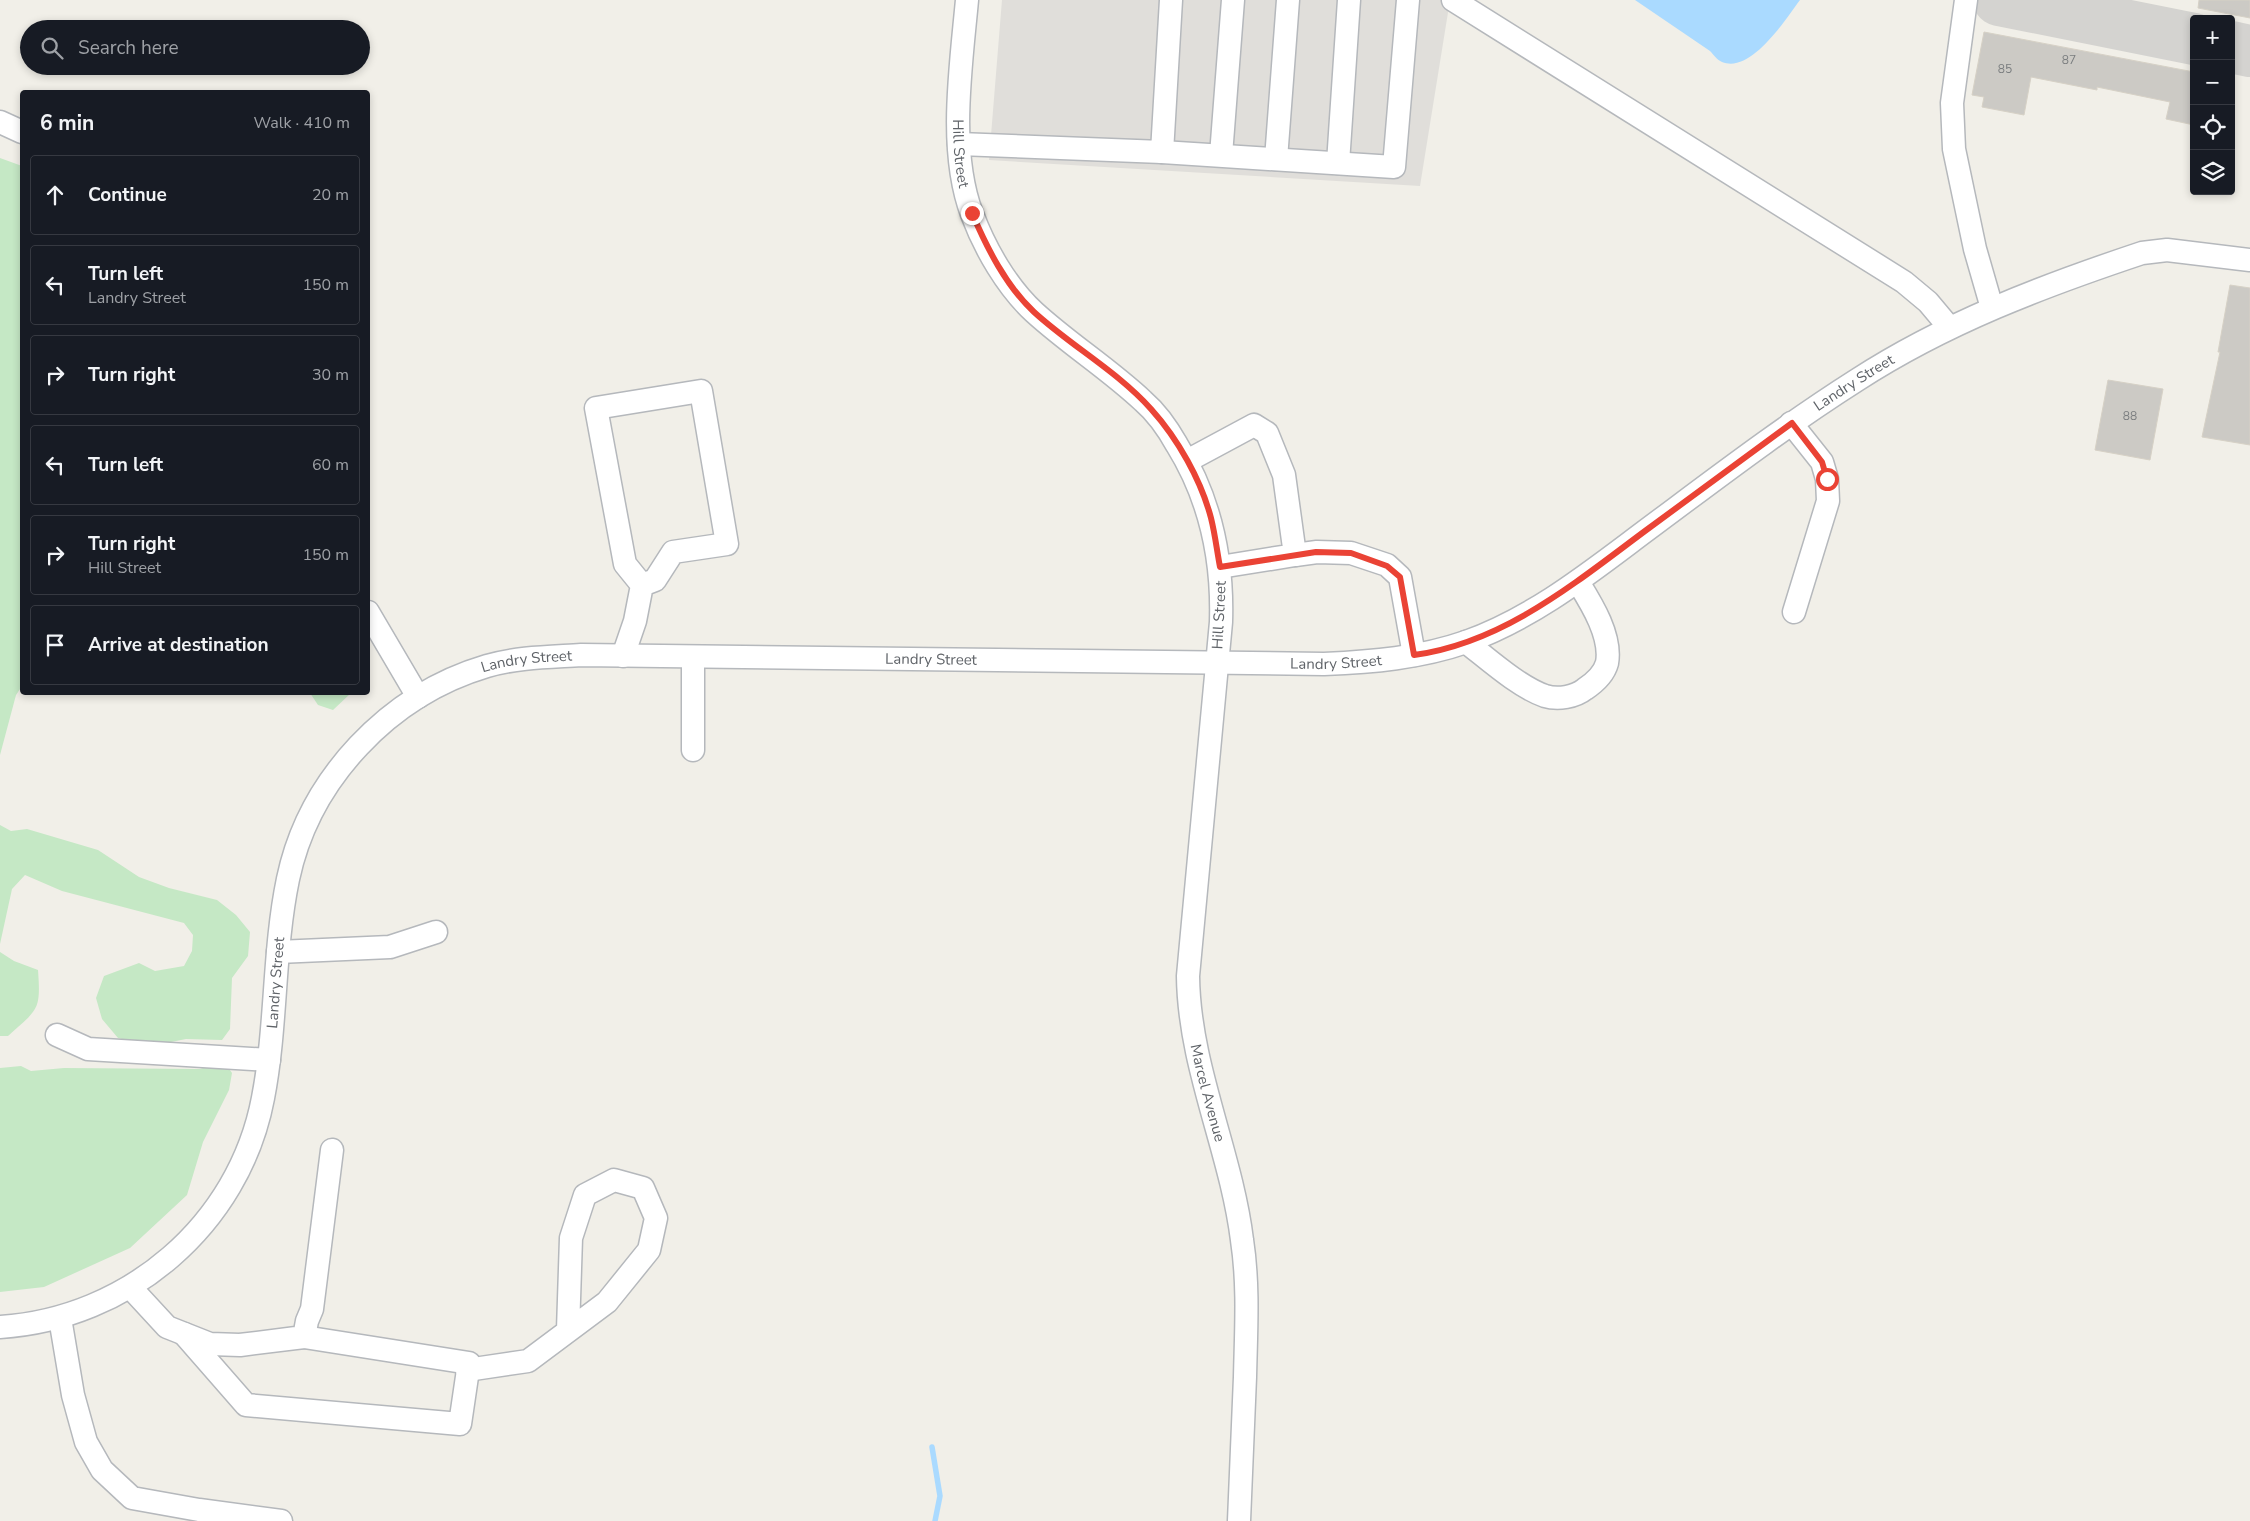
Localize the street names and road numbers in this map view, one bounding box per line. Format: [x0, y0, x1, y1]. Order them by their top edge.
street label: Hill Street [948, 119, 974, 190]
street label: Landry Street [1810, 349, 1898, 416]
street label: Hill Street [1207, 580, 1231, 650]
street label: Landry Street [478, 646, 573, 677]
street label: Landry Street [885, 649, 978, 670]
street label: Landry Street [1290, 650, 1384, 674]
street label: Landry Street [262, 935, 289, 1029]
street label: Marcel Avenue [1186, 1042, 1230, 1144]

